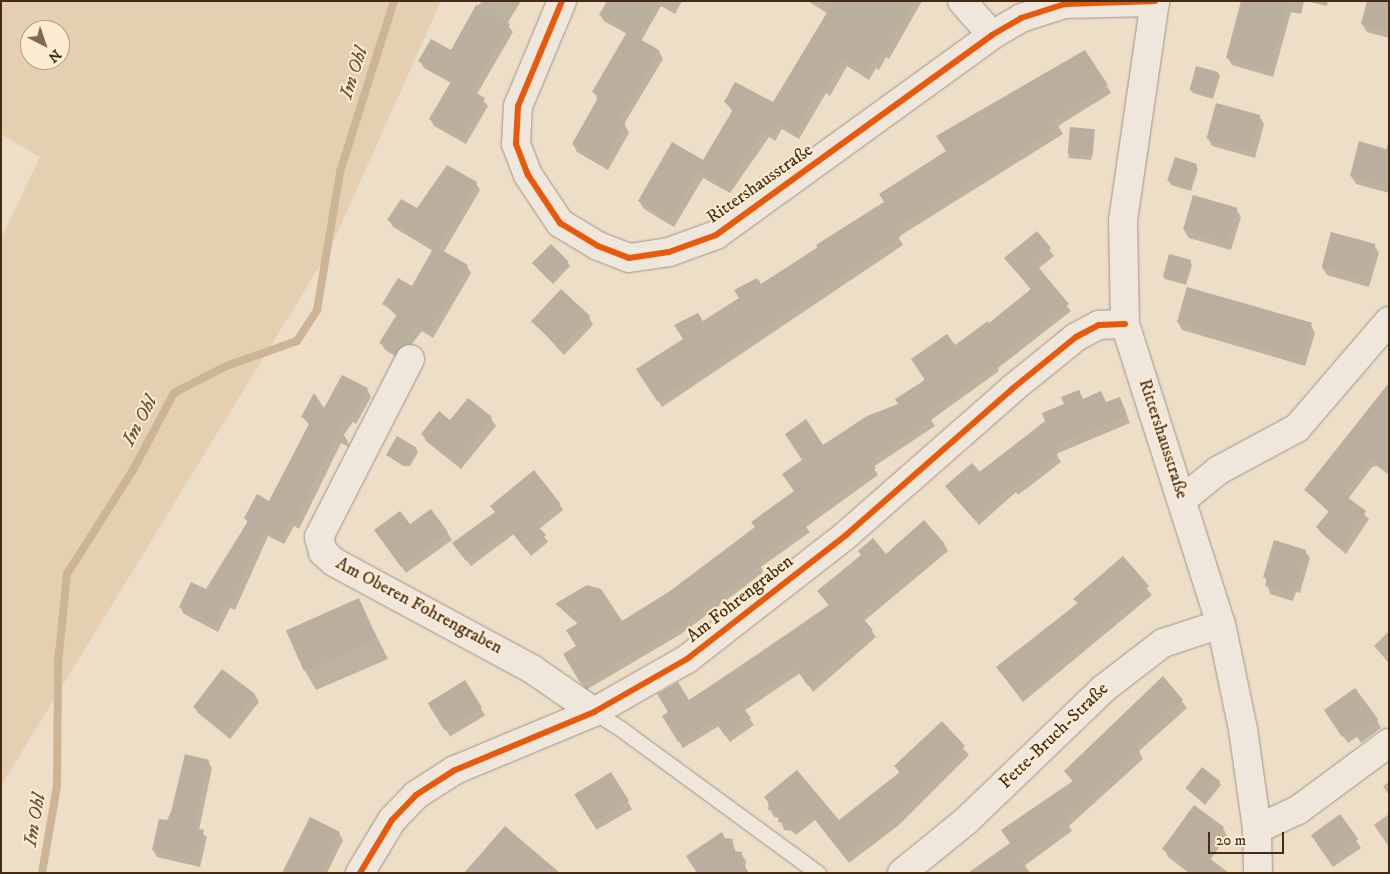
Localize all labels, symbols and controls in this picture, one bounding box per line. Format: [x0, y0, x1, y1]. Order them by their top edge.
north arrow [20, 20, 70, 70]
water label: Im Ohl [335, 44, 373, 102]
text: N [44, 45, 64, 66]
street label: Rittershausstraße [703, 139, 817, 229]
street label: Rittershausstraße [1133, 376, 1193, 502]
water label: Im Ohl [117, 392, 163, 450]
street label: Am Fohrengraben [682, 551, 798, 647]
street label: Am Oberen Fohrengraben [332, 553, 506, 659]
street label: Fette-Bruch-Straße [995, 678, 1113, 794]
water label: Im Ohl [19, 792, 51, 848]
scale bar [1210, 822, 1286, 854]
text: 20 m [1216, 831, 1246, 850]

